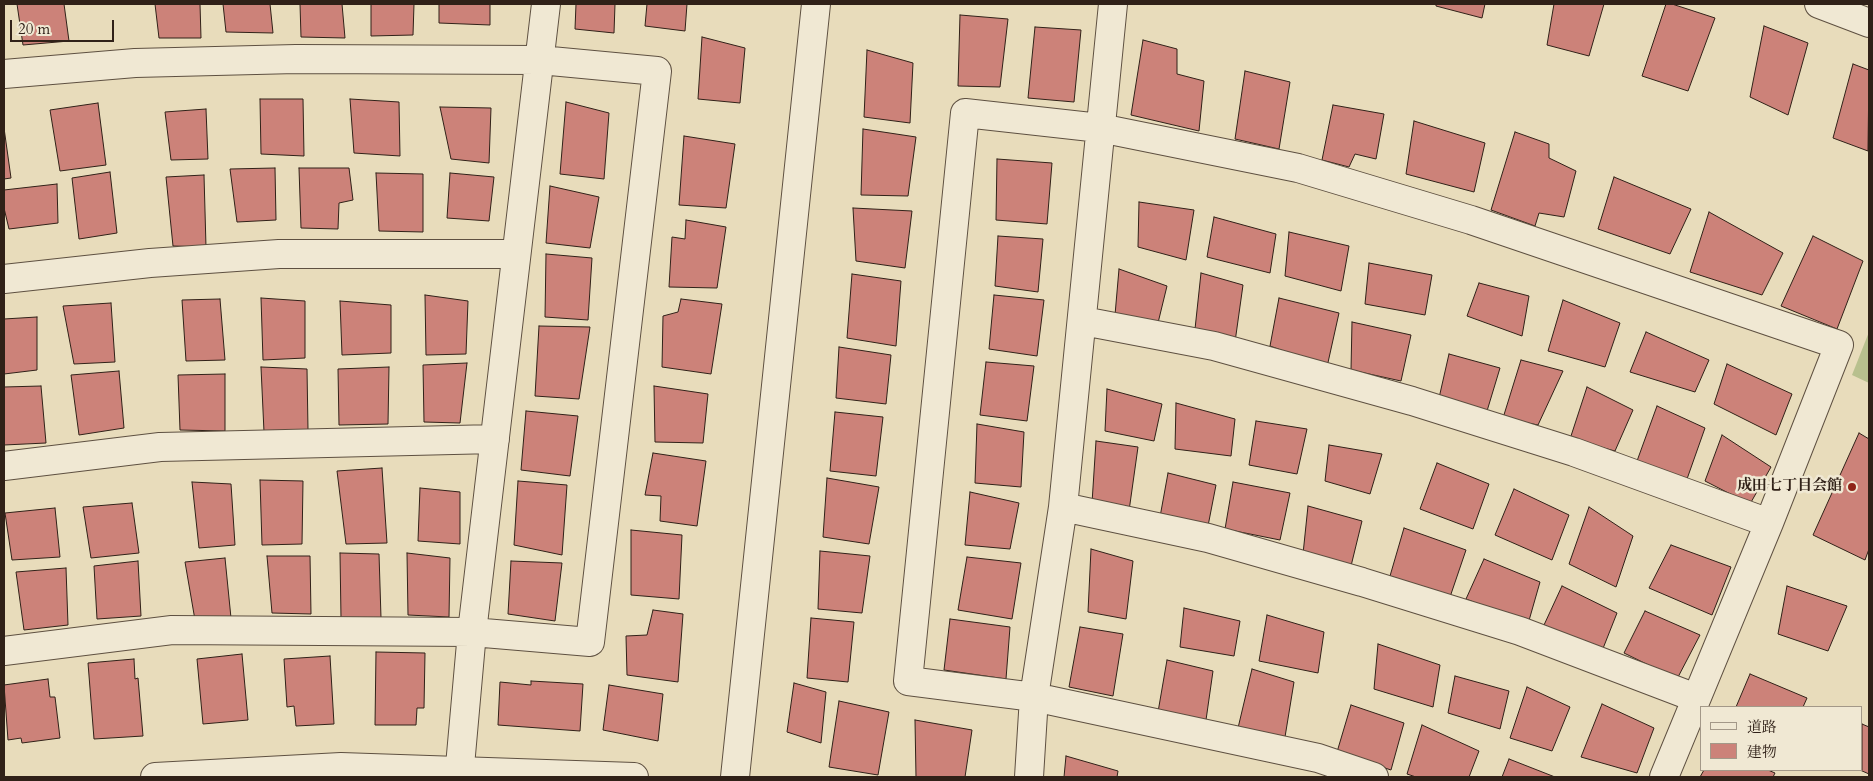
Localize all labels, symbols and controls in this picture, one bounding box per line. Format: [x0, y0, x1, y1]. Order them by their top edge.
scale bar [12, 10, 116, 42]
text: 20 m [18, 19, 50, 39]
place label: 成田七丁目会館 [1737, 478, 1842, 496]
marker: 成田七丁目会館 [1846, 481, 1858, 493]
legend [1700, 706, 1863, 771]
text: 道路 [1747, 717, 1777, 737]
text: 建物 [1747, 742, 1777, 762]

